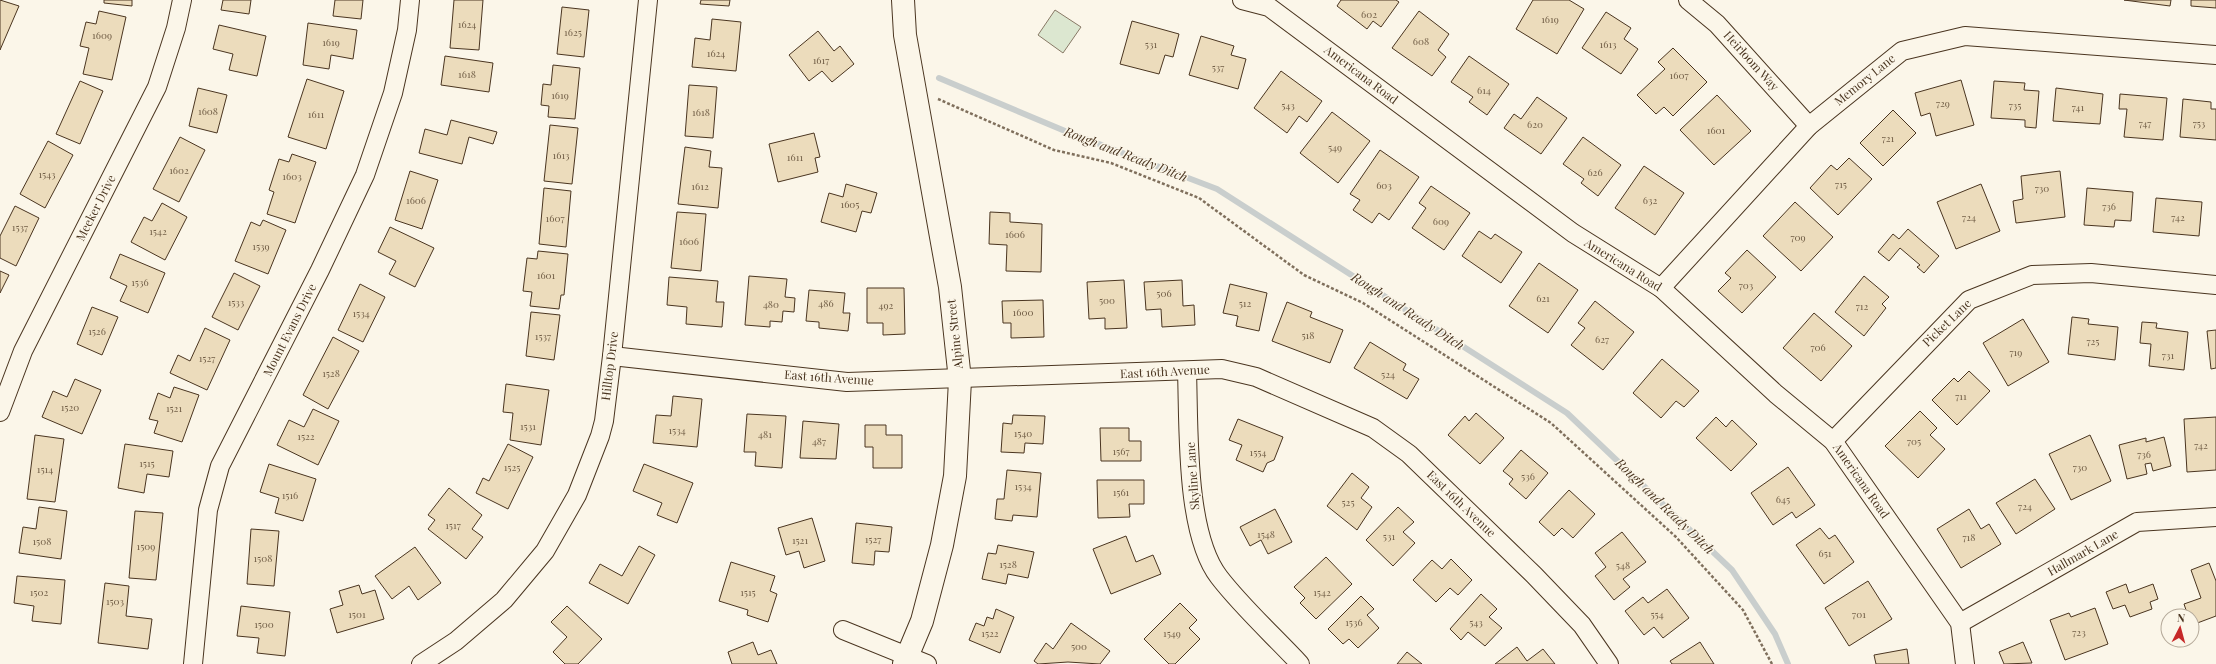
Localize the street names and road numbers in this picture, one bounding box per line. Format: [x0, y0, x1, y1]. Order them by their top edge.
street label: Heirloom Way [1721, 27, 1783, 94]
street label: Americana Road [1321, 41, 1402, 107]
street label: Memory Lane [1831, 50, 1898, 109]
street label: Meeker Drive [72, 172, 119, 243]
street label: Americana Road [1581, 233, 1665, 294]
street label: Mount Evans Drive [259, 280, 319, 379]
street label: Picket Lane [1918, 295, 1974, 350]
street label: Alpine Street [942, 298, 966, 371]
street label: Hilltop Drive [597, 330, 621, 401]
street label: East 16th Avenue [1120, 361, 1210, 381]
street label: East 16th Avenue [784, 366, 874, 388]
street label: Americana Road [1829, 439, 1894, 521]
street label: Skyline Lane [1182, 441, 1202, 511]
street label: East 16th Avenue [1424, 466, 1500, 540]
street label: Hallmark Lane [2044, 525, 2121, 579]

